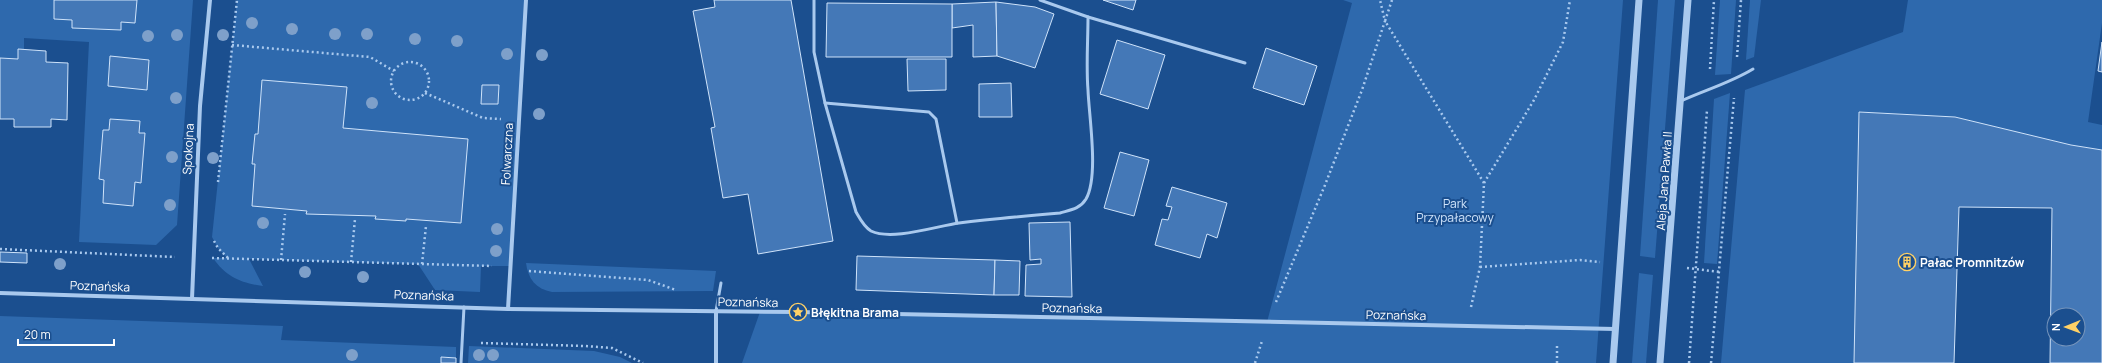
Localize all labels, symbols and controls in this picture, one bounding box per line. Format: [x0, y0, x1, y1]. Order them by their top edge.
street label: Folwarczna [497, 122, 517, 186]
street label: Spokojna [178, 123, 198, 175]
street label: Aleja Jana Pawła II [1652, 131, 1676, 231]
park label: Park Przypałacowy [1416, 195, 1494, 226]
building icon: Pałac Promnitzów [1897, 252, 1917, 272]
place label: Pałac Promnitzów [1920, 254, 2025, 271]
street label: Poznańska [70, 276, 130, 296]
street label: Poznańska [394, 285, 454, 305]
street label: Poznańska [718, 293, 778, 311]
street label: Poznańska [1042, 299, 1102, 317]
place icon: Błękitna Brama [788, 302, 808, 322]
place label: Błękitna Brama [811, 304, 899, 321]
street label: Poznańska [1366, 306, 1426, 324]
north arrow [2046, 307, 2086, 347]
scale bar [18, 321, 114, 347]
text: N [2048, 323, 2063, 331]
text: 20 m [24, 326, 51, 343]

